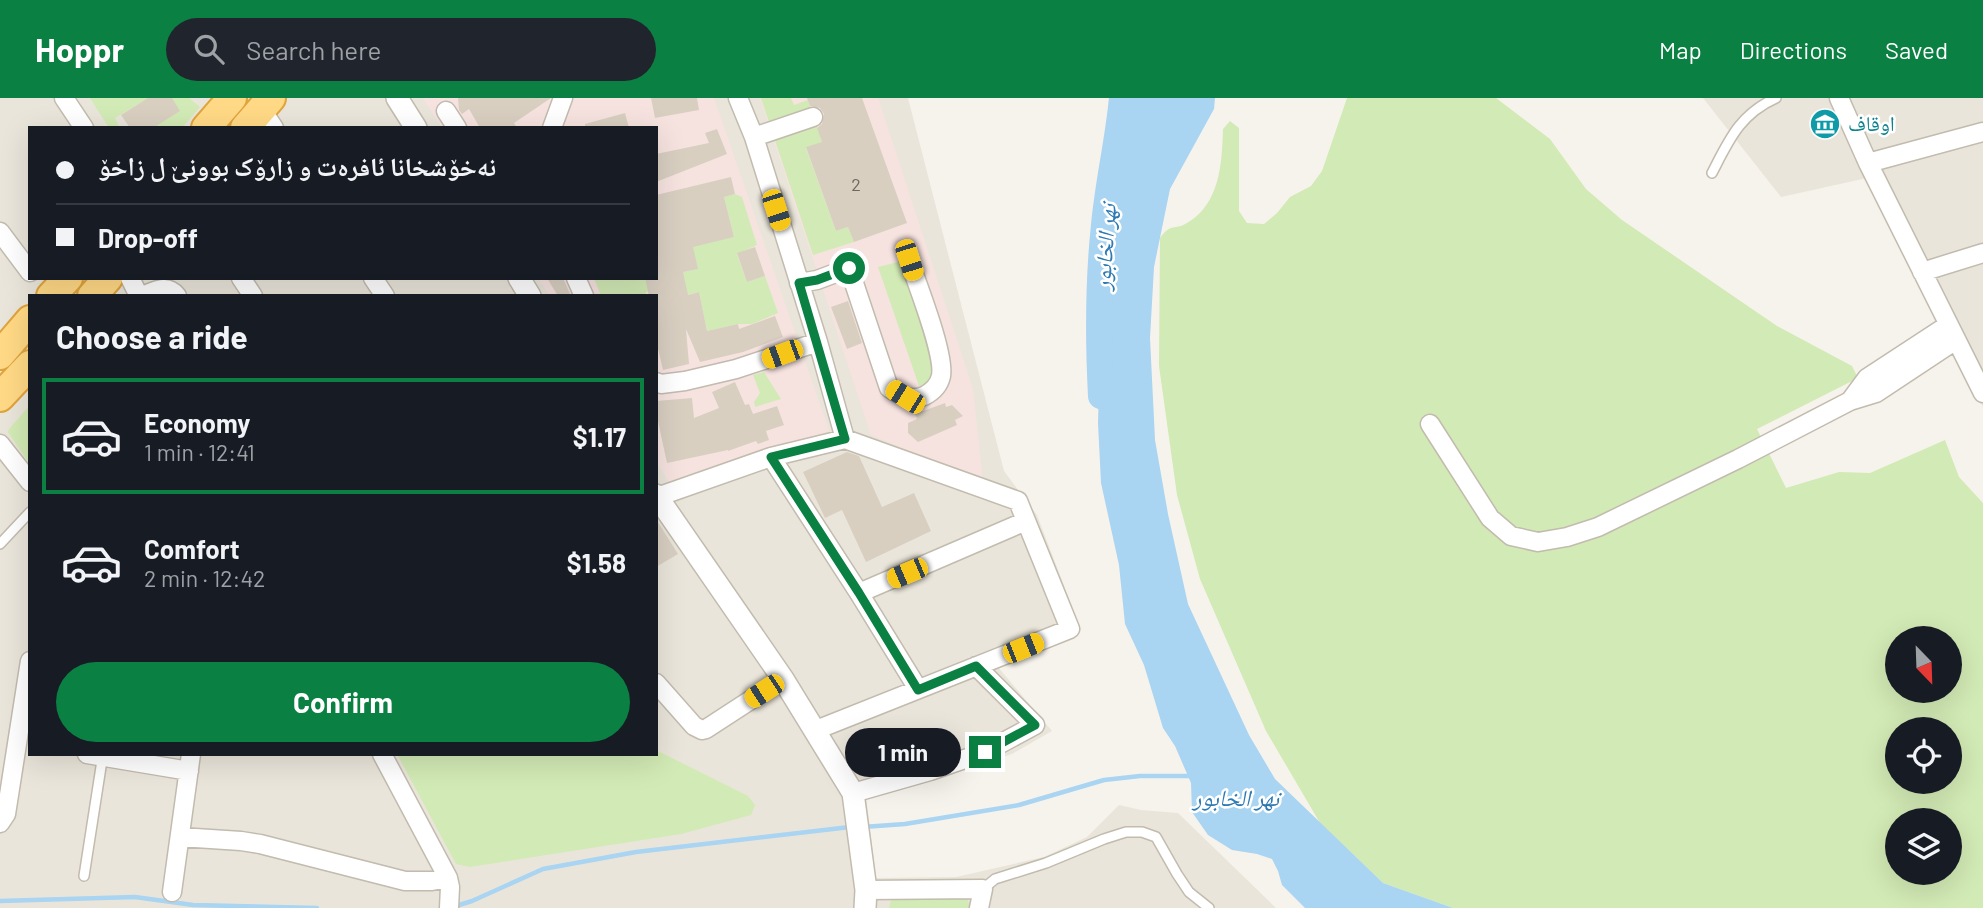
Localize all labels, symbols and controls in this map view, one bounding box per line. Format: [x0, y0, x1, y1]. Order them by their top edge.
search box [166, 18, 656, 81]
text: Hoppr [35, 29, 124, 69]
icon: search [190, 30, 228, 68]
text: Search here [246, 34, 381, 65]
text: Map [1659, 35, 1702, 64]
text: Directions [1740, 35, 1847, 64]
text: Saved [1885, 35, 1948, 64]
museum icon: اوقاف [1808, 107, 1842, 141]
place label: اوقاف [1848, 110, 1895, 135]
text: نەخۆشخانا ئافرەت و زارۆک بوونێ ل زاخۆ [98, 150, 496, 181]
house number: 2 [851, 173, 861, 195]
car [760, 187, 793, 233]
water label: نهر الخابور [1087, 200, 1122, 293]
text: Drop-off [98, 222, 198, 253]
car [893, 237, 926, 283]
route start [833, 252, 865, 284]
text: Choose a ride [56, 317, 248, 355]
car [759, 337, 806, 371]
car [882, 377, 929, 417]
icon: car [60, 405, 123, 468]
text: Economy [144, 407, 250, 438]
text: $1.17 [573, 421, 626, 452]
text: 1 min · 12:41 [144, 438, 255, 466]
icon: car [60, 531, 123, 594]
text: Comfort [144, 533, 240, 564]
text: $1.58 [567, 547, 626, 578]
car [884, 555, 931, 591]
text: 2 min · 12:42 [144, 564, 265, 592]
north arrow [1885, 626, 1962, 704]
map controls [1885, 626, 1962, 885]
car [1000, 630, 1047, 666]
button: Confirm [56, 662, 630, 742]
car [741, 671, 788, 711]
button: locate [1885, 717, 1962, 794]
callout: 1 min [845, 728, 960, 776]
route end [969, 736, 1001, 768]
text: 1 min [878, 738, 928, 766]
water label: نهر الخابور [1191, 783, 1282, 812]
button: layers [1885, 808, 1962, 885]

